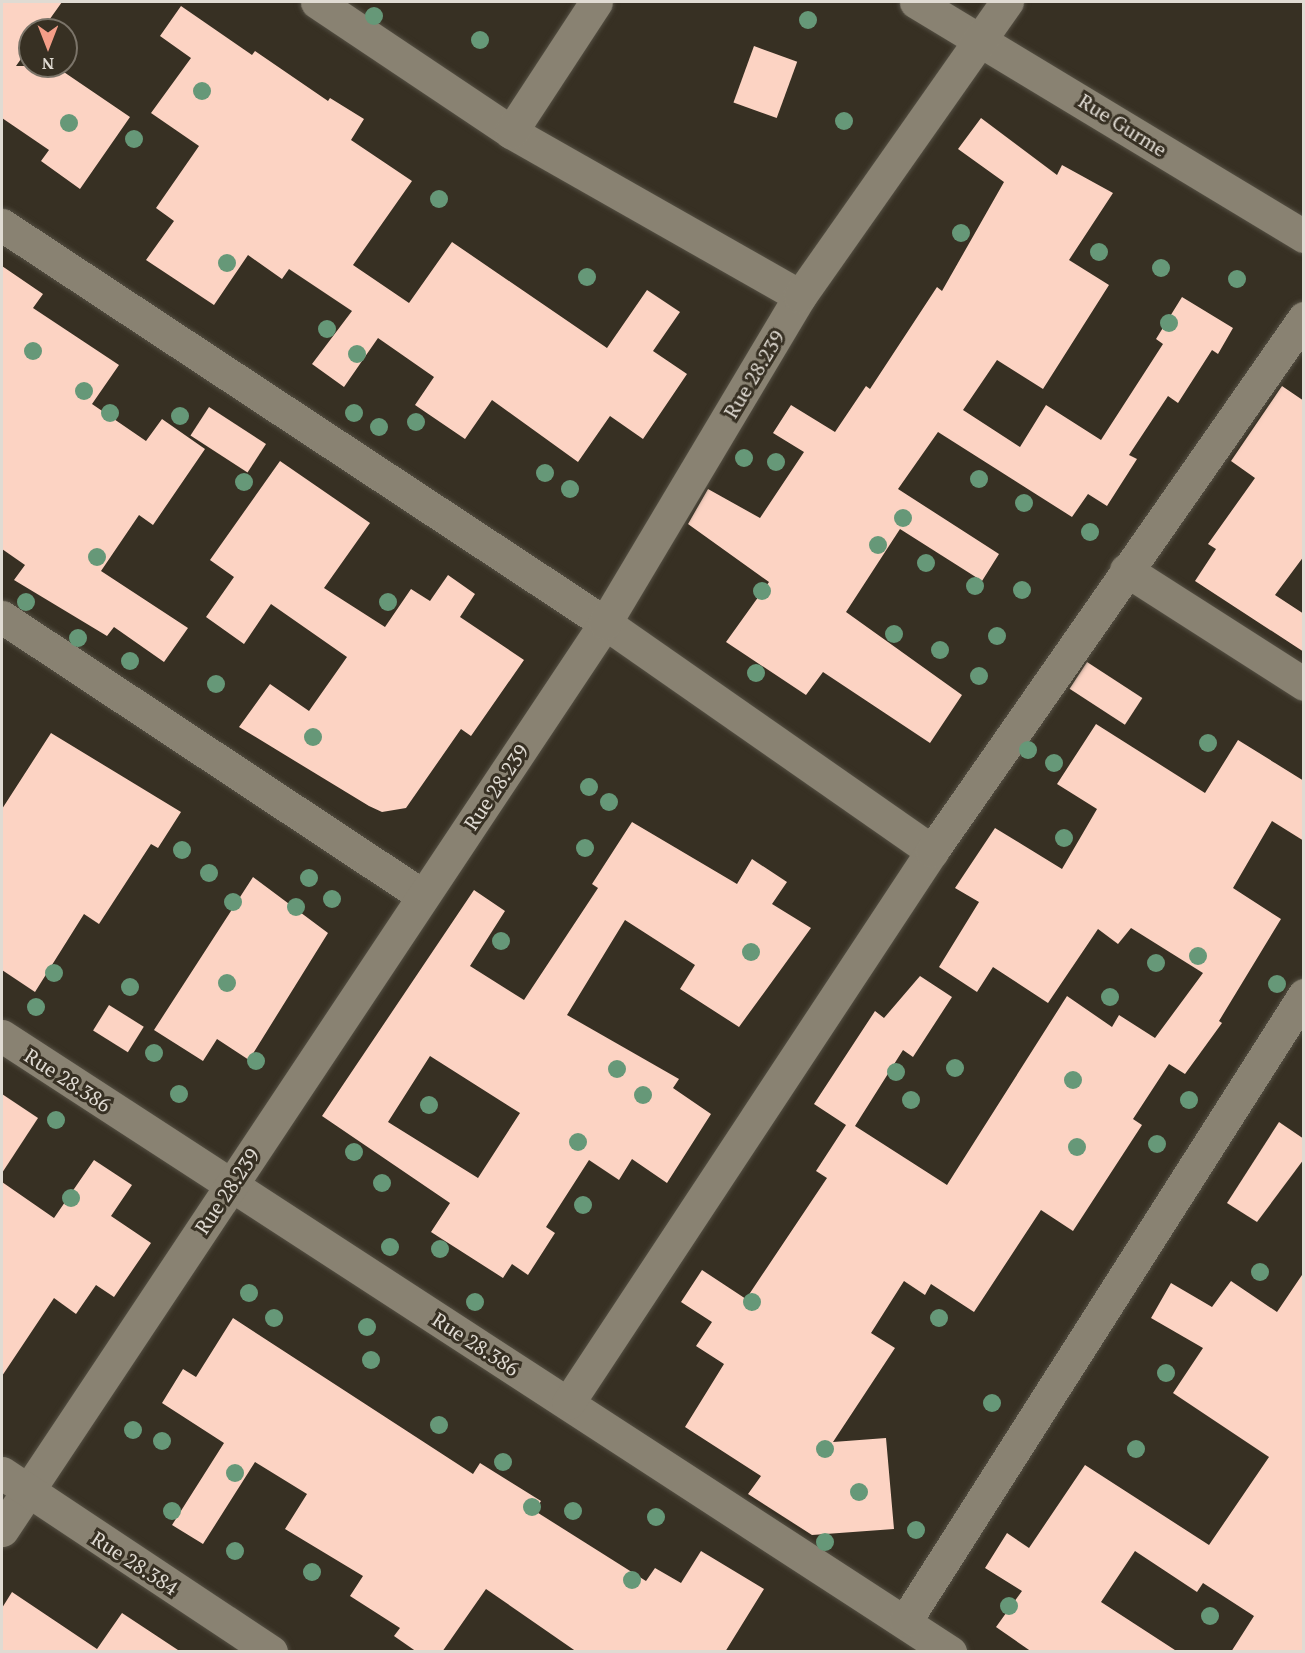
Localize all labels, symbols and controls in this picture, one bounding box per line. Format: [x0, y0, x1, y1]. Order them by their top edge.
north arrow [18, 18, 78, 78]
text: N [42, 53, 54, 75]
street label: Rue Gurme [1075, 88, 1171, 162]
street label: Rue 28.239 [718, 326, 790, 422]
street label: Rue 28.239 [459, 740, 533, 834]
street label: Rue 28.386 [20, 1043, 116, 1117]
street label: Rue 28.239 [190, 1144, 264, 1238]
street label: Rue 28.386 [428, 1307, 524, 1381]
street label: Rue 28.384 [87, 1526, 183, 1600]

